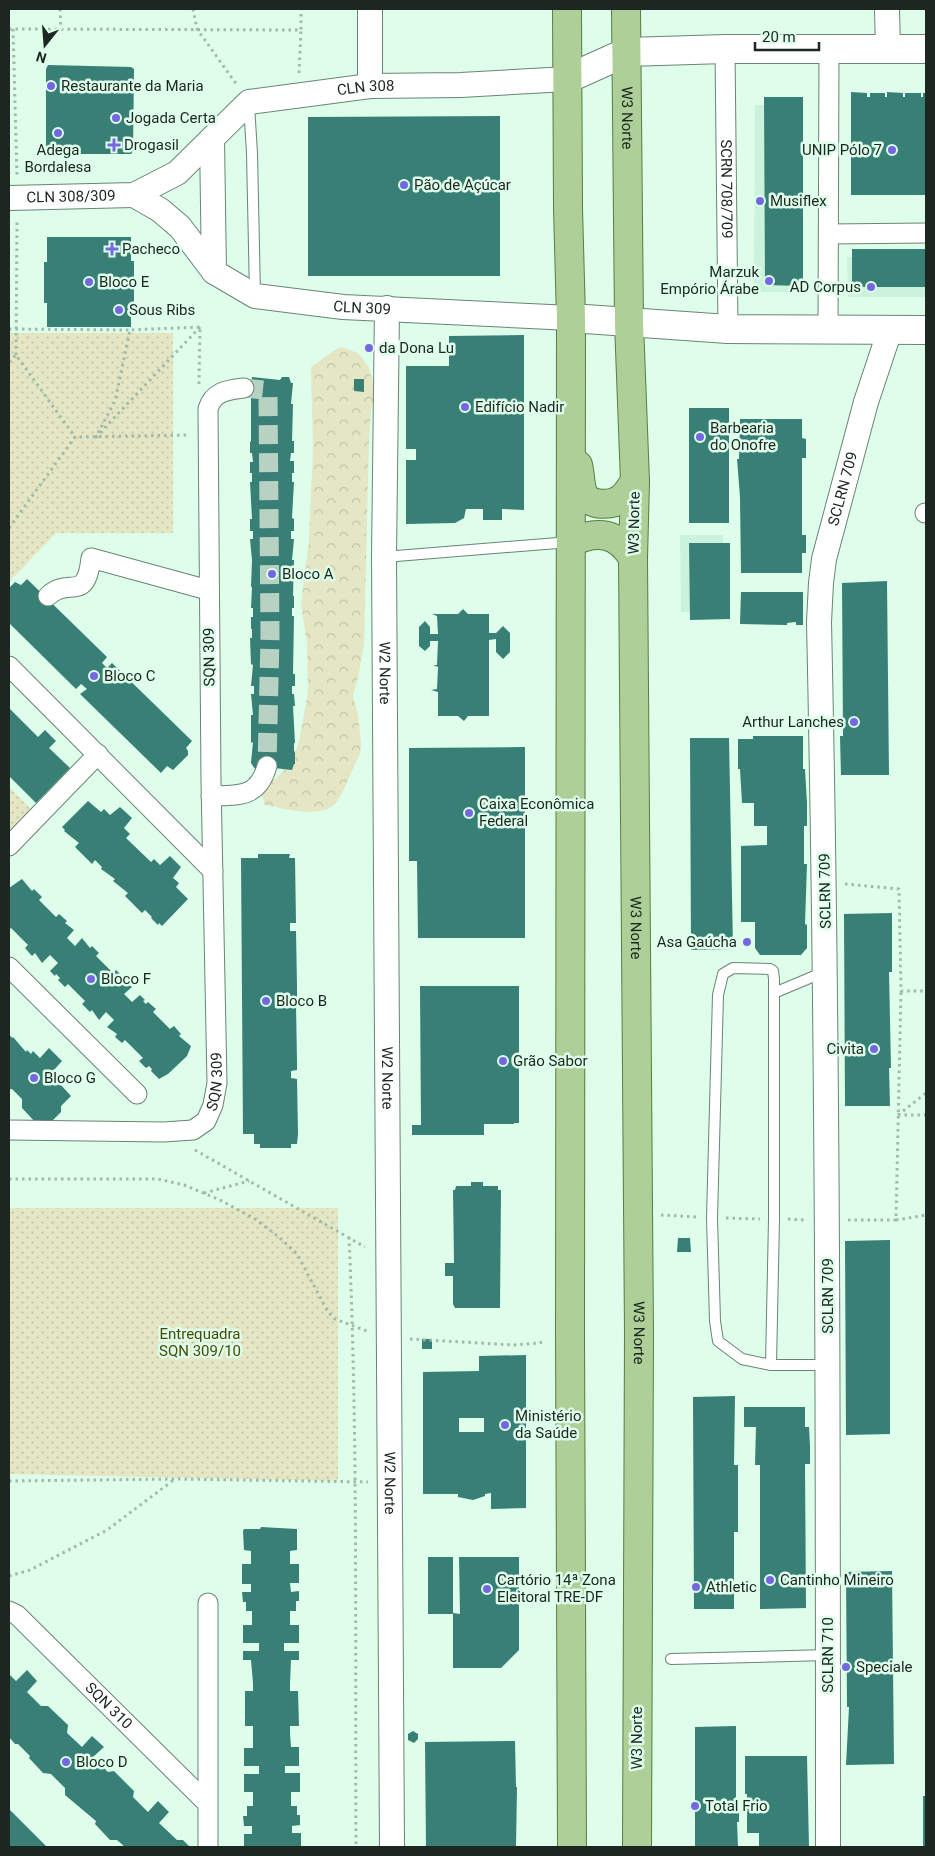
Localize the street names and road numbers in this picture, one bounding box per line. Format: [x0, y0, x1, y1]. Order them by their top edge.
street label: CLN 308 [336, 77, 394, 99]
street label: W3 Norte [618, 86, 636, 150]
street label: SCRN 708/709 [717, 139, 736, 239]
street label: CLN 308/309 [26, 186, 116, 207]
street label: CLN 309 [332, 297, 391, 318]
street label: SCLRN 709 [824, 450, 861, 528]
street label: W3 Norte [624, 491, 644, 555]
street label: SQN 309 [199, 627, 219, 687]
street label: W2 Norte [376, 641, 394, 705]
street label: SCLRN 709 [815, 853, 835, 929]
street label: W3 Norte [627, 896, 645, 959]
street label: W2 Norte [378, 1046, 396, 1110]
street label: SQN 309 [202, 1052, 226, 1114]
street label: SCLRN 709 [819, 1258, 837, 1334]
street label: W3 Norte [630, 1301, 648, 1364]
street label: W2 Norte [381, 1451, 399, 1515]
street label: SCLRN 710 [819, 1617, 837, 1693]
street label: SQN 310 [81, 1679, 136, 1733]
street label: W3 Norte [628, 1706, 646, 1770]

